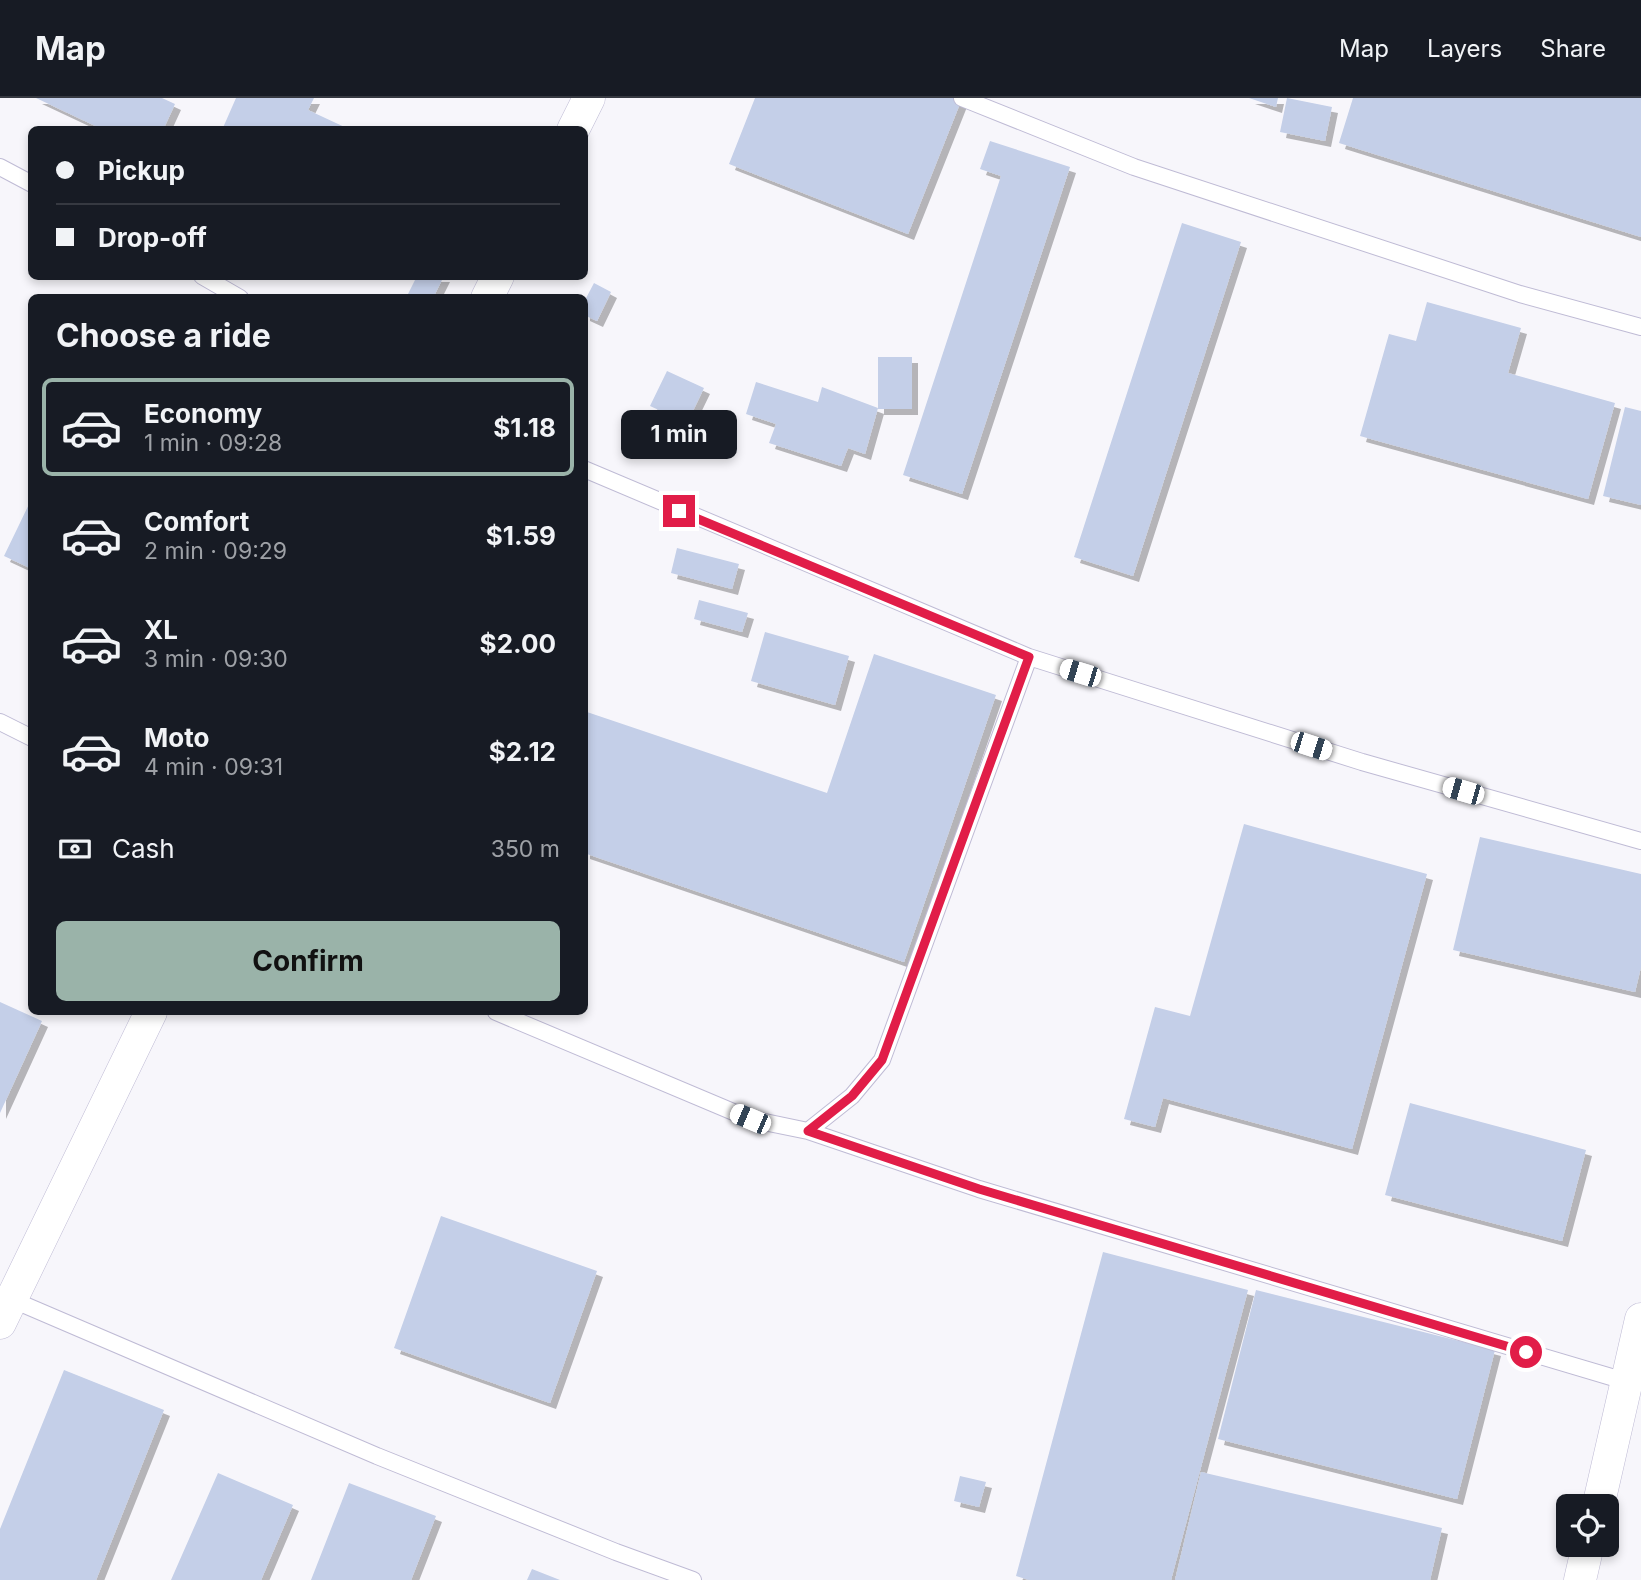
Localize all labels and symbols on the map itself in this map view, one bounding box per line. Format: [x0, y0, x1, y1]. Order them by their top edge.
callout: 1 min [621, 410, 737, 458]
route end [663, 495, 695, 527]
car [1057, 657, 1104, 689]
car [1288, 730, 1335, 762]
car [1440, 775, 1487, 807]
car [727, 1101, 774, 1137]
route start [1510, 1336, 1542, 1368]

